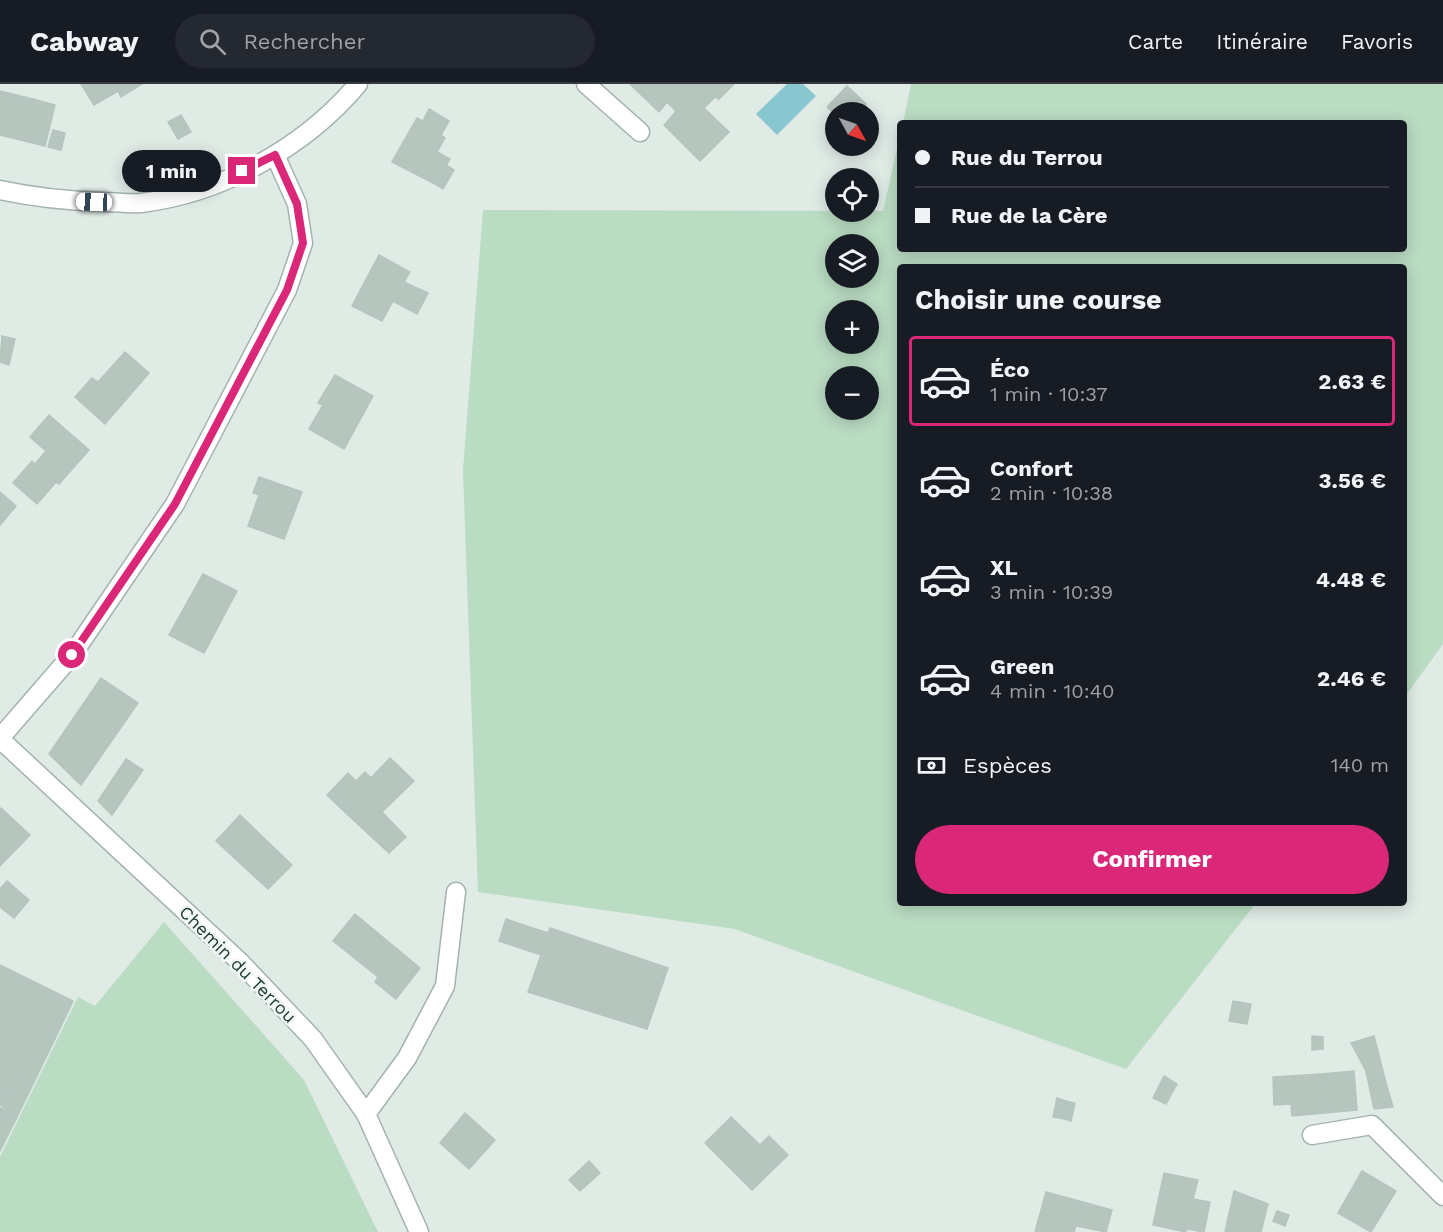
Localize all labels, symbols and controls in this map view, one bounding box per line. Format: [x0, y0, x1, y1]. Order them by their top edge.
search box [175, 14, 595, 68]
text: Cabway [30, 25, 139, 58]
icon: search [196, 25, 229, 58]
text: Rechercher [244, 29, 365, 54]
text: Carte [1128, 29, 1183, 54]
text: Itinéraire [1216, 29, 1308, 54]
text: Favoris [1341, 29, 1413, 54]
north arrow [825, 102, 879, 156]
map controls [825, 102, 879, 420]
text: Rue du Terrou [951, 145, 1103, 170]
callout: 1 min [122, 150, 221, 192]
route end [228, 157, 255, 184]
text: 1 min [146, 159, 197, 183]
button: locate [825, 168, 879, 222]
car [76, 192, 112, 212]
text: Rue de la Cère [951, 203, 1108, 228]
button: layers [825, 234, 879, 288]
text: Choisir une course [915, 284, 1162, 316]
button: + [825, 300, 879, 354]
icon: car [918, 354, 972, 408]
text: Éco [990, 357, 1029, 382]
button: − [825, 366, 879, 420]
text: 2.63 € [1318, 369, 1386, 394]
text: 1 min · 10:37 [990, 382, 1107, 406]
icon: car [918, 453, 972, 507]
text: Confort [990, 456, 1073, 481]
text: 3.56 € [1318, 468, 1386, 493]
text: 2 min · 10:38 [990, 481, 1113, 505]
icon: car [918, 552, 972, 606]
text: XL [990, 555, 1018, 580]
text: 4.48 € [1316, 567, 1386, 592]
text: 3 min · 10:39 [990, 580, 1113, 604]
route start [58, 641, 85, 668]
icon: car [918, 651, 972, 705]
text: Green [990, 654, 1054, 679]
text: 2.46 € [1317, 666, 1386, 691]
text: 4 min · 10:40 [990, 679, 1114, 703]
icon: cash [915, 749, 948, 782]
text: Espèces [963, 753, 1052, 778]
text: 140 m [1331, 753, 1389, 777]
button: Confirmer [915, 825, 1389, 894]
street label: Chemin du Terrou [175, 901, 301, 1027]

